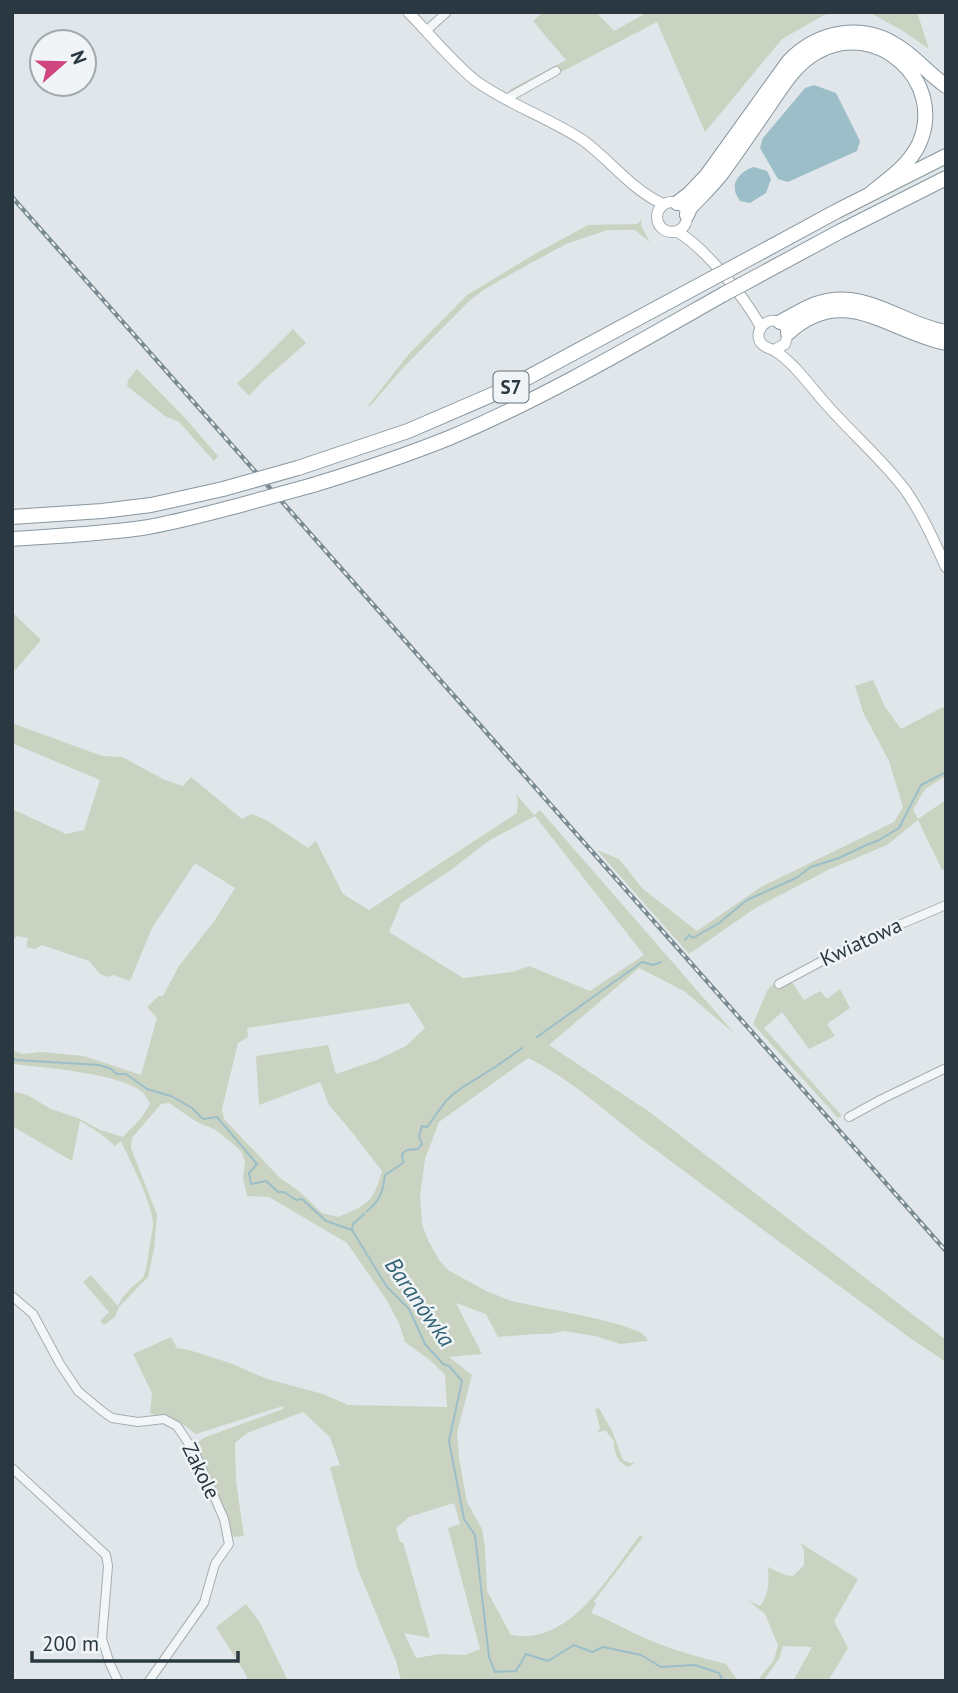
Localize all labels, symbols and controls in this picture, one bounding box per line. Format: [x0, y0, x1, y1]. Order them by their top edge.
north arrow [28, 28, 98, 98]
text: N [66, 47, 92, 67]
road number: S7 [494, 372, 528, 402]
street label: Kwiatowa [816, 911, 906, 972]
water label: Baranówka [379, 1251, 462, 1352]
street label: Zakole [176, 1438, 227, 1503]
scale bar [32, 1620, 238, 1664]
text: 200 m [42, 1630, 99, 1657]

